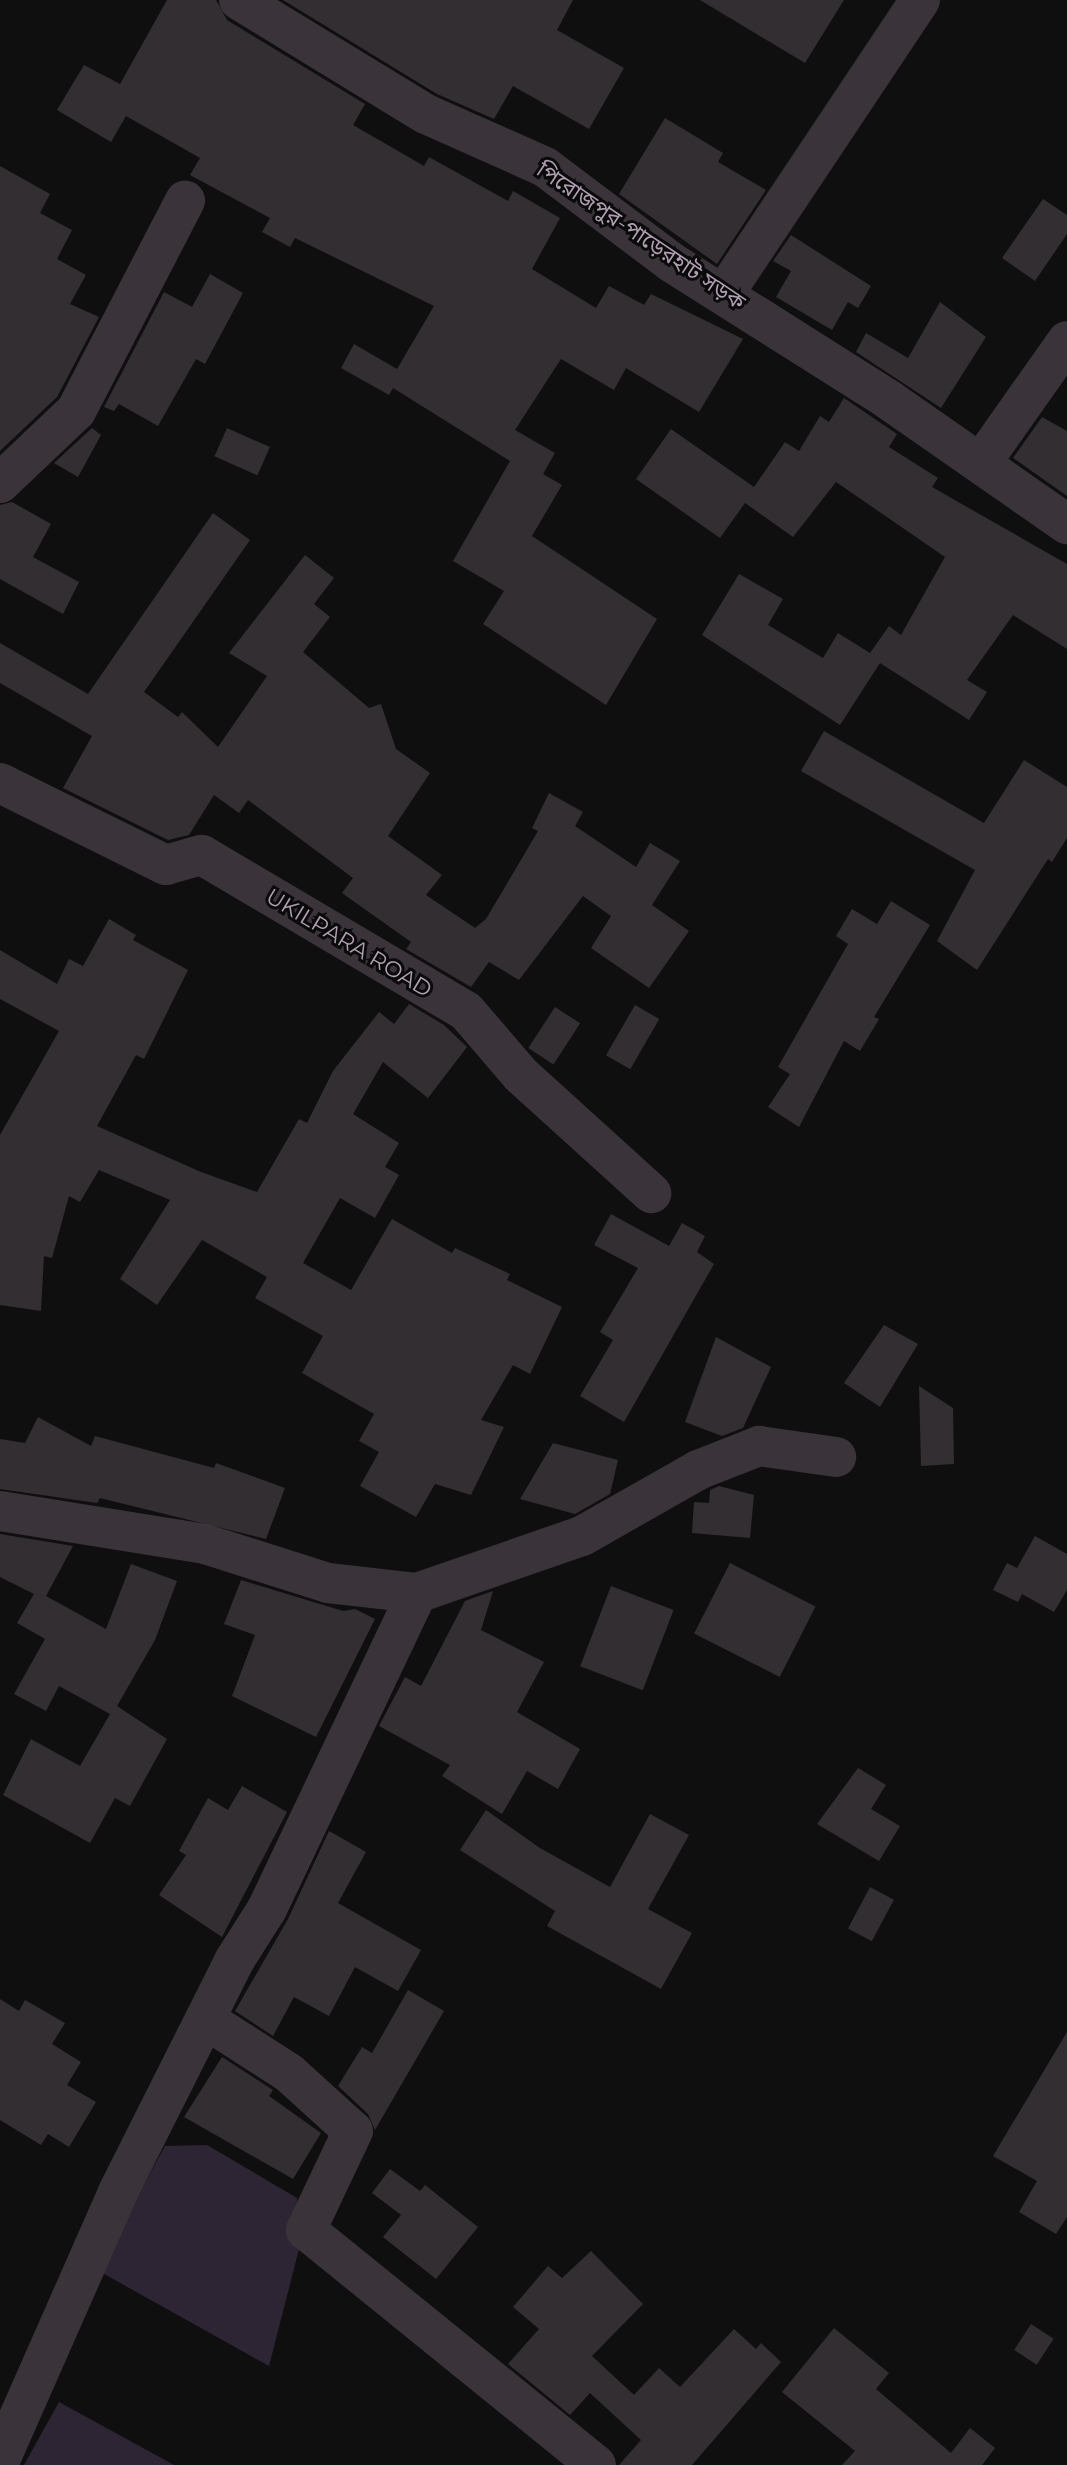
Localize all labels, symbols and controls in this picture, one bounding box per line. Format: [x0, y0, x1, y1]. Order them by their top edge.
street label: পিরোজপুর-পাড়েরহাট সড়ক [532, 156, 750, 316]
street label: UKILPARA ROAD [261, 883, 437, 1003]

